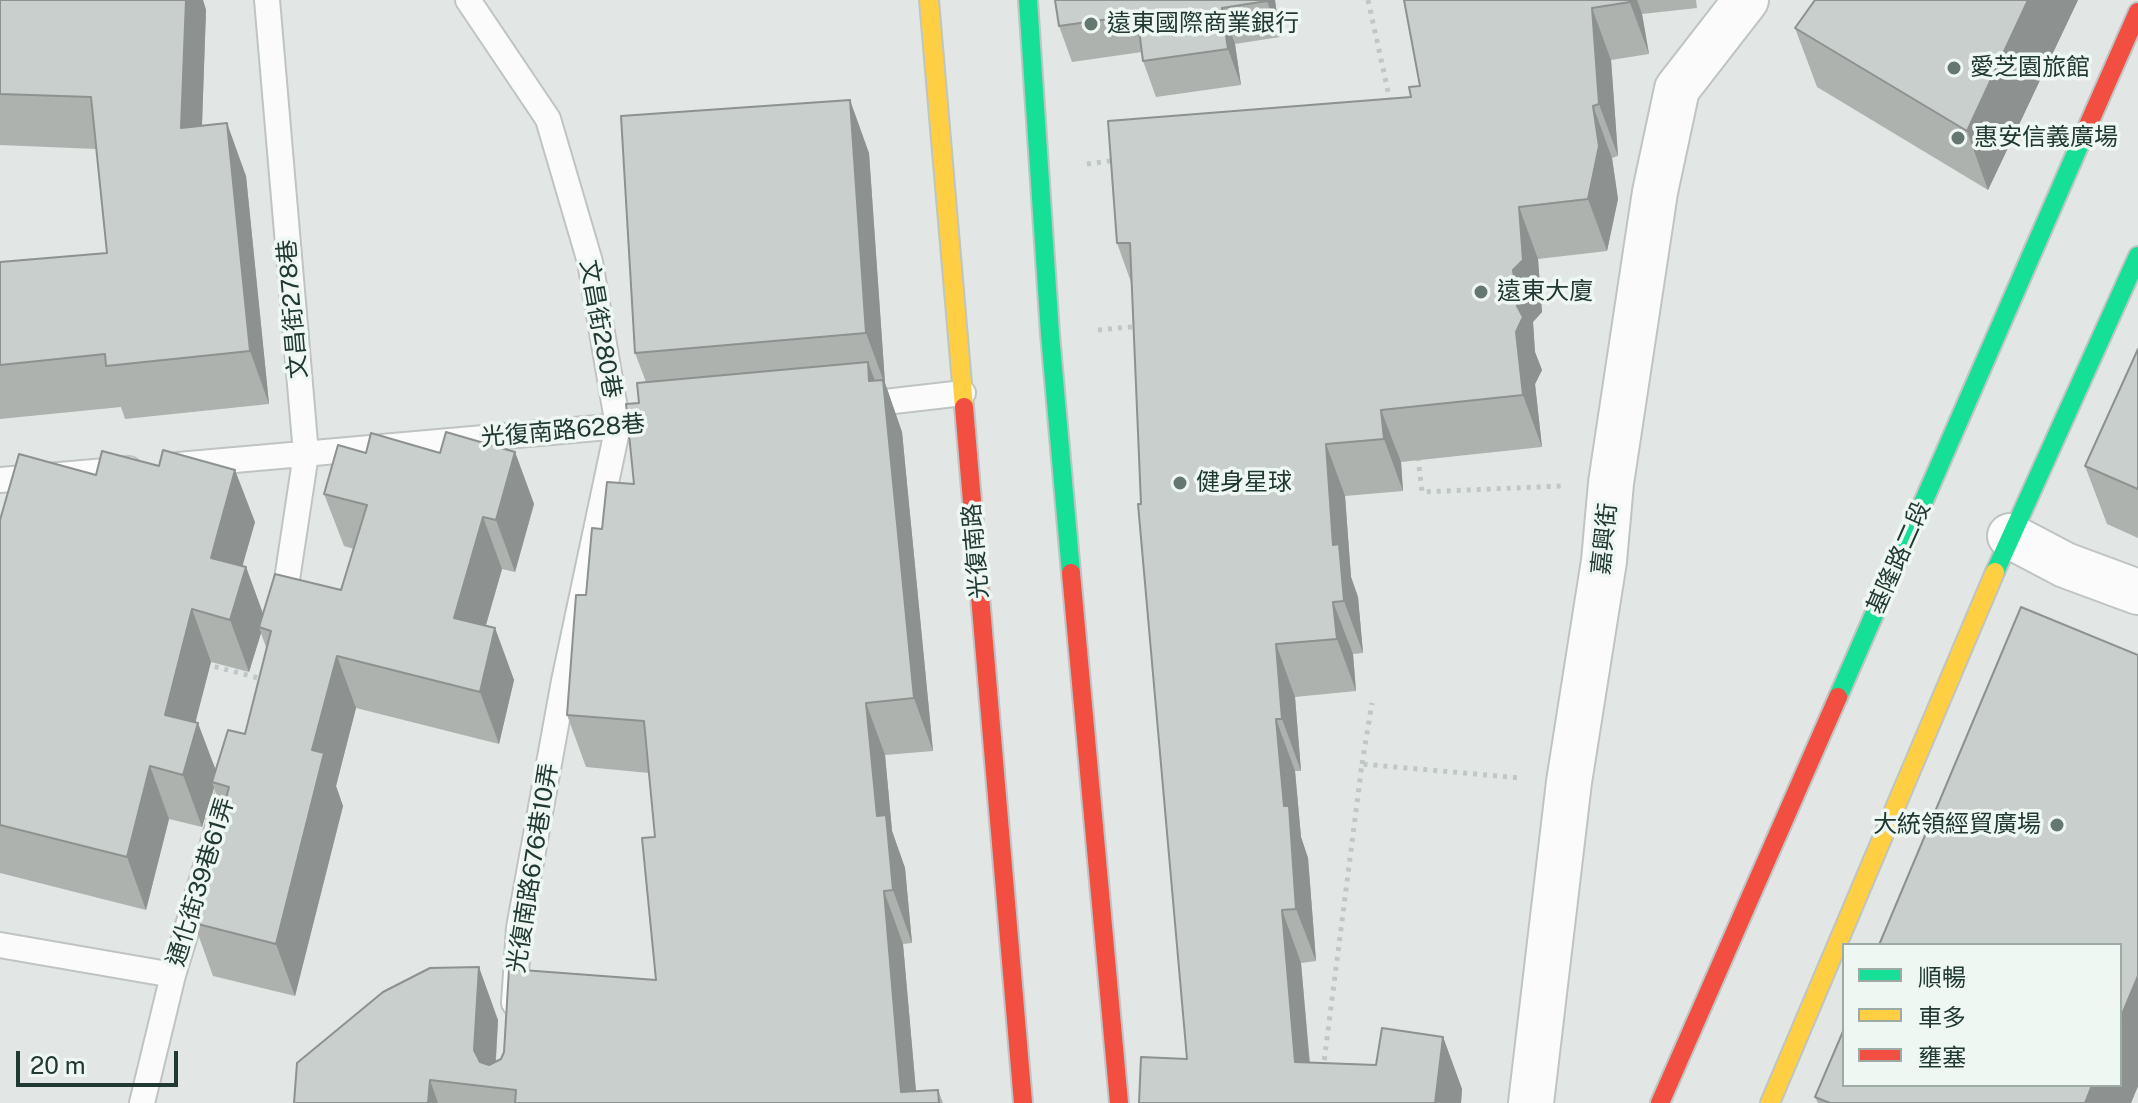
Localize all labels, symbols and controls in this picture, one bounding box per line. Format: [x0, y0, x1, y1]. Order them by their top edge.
place label: 遠東國際商業銀行 [1107, 10, 1299, 38]
marker: 遠東國際商業銀行 [1082, 15, 1100, 33]
place label: 愛芝園旅館 [1970, 54, 2090, 82]
marker: 愛芝園旅館 [1945, 59, 1963, 77]
place label: 惠安信義廣場 [1974, 124, 2118, 152]
marker: 惠安信義廣場 [1949, 129, 1967, 147]
street label: 文昌街278巷 [273, 238, 313, 380]
street label: 文昌街280巷 [574, 257, 626, 401]
place label: 遠東大廈 [1497, 278, 1593, 306]
marker: 遠東大廈 [1472, 283, 1490, 301]
street label: 光復南路628巷 [480, 409, 646, 453]
place label: 健身星球 [1196, 469, 1292, 497]
marker: 健身星球 [1171, 474, 1189, 492]
street label: 基隆路二段 [1861, 497, 1937, 619]
street label: 光復南路 [957, 502, 995, 600]
street label: 嘉興街 [1587, 502, 1623, 576]
street label: 光復南路676巷10弄 [502, 761, 564, 975]
street label: 通化街39巷61弄 [162, 794, 240, 970]
place label: 大統領經貿廣場 [1873, 811, 2041, 839]
marker: 大統領經貿廣場 [2048, 816, 2066, 834]
legend [1842, 943, 2122, 1087]
text: 順暢 [1918, 963, 1966, 991]
text: 車多 [1918, 1003, 1966, 1031]
scale bar [20, 1035, 182, 1085]
text: 壅塞 [1918, 1043, 1966, 1071]
text: 20 m [30, 1051, 86, 1079]

